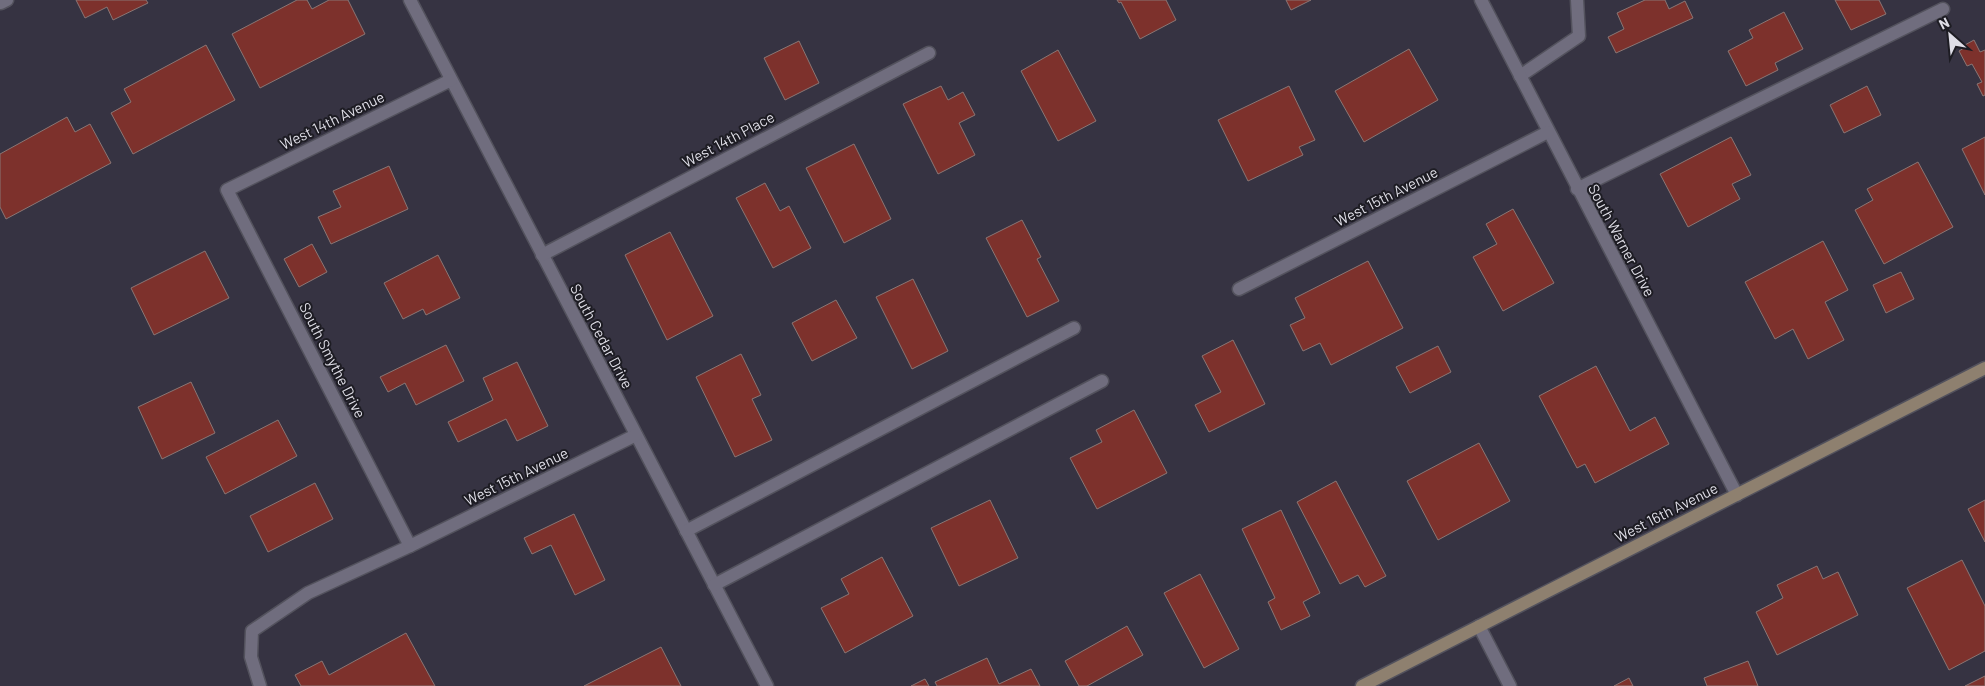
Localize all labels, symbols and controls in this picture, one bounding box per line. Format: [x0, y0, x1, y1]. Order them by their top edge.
north arrow [1925, 10, 1975, 60]
text: N [1936, 13, 1952, 33]
street label: West 14th Avenue [277, 87, 387, 153]
street label: West 14th Place [679, 107, 777, 171]
street label: West 15th Avenue [1332, 162, 1440, 230]
street label: South Warner Drive [1585, 181, 1659, 299]
street label: South Cedar Drive [567, 280, 637, 392]
street label: South Smythe Drive [296, 299, 370, 421]
street label: West 15th Avenue [461, 443, 571, 509]
street label: West 16th Avenue [1612, 478, 1720, 546]

